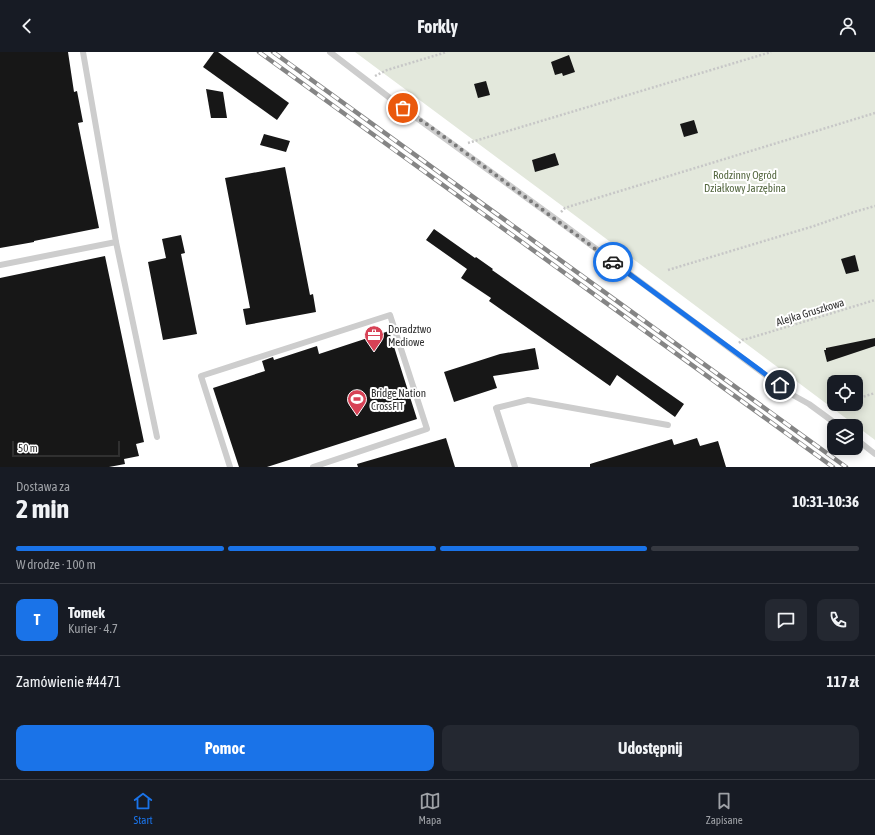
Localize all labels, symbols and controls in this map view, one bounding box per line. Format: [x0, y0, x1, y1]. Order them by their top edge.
icon: back [16, 15, 38, 37]
icon: person [837, 15, 859, 37]
text: Forkly [417, 16, 458, 37]
pin [386, 91, 420, 125]
icon: bag [392, 97, 414, 119]
park label: Rodzinny Ogród Działkowy Jarzębina [704, 169, 786, 194]
courier [593, 242, 633, 282]
icon: car [602, 251, 624, 273]
street label: Alejka Gruszkowa [774, 296, 846, 328]
place label: Doradztwo Mediowe [388, 323, 431, 348]
office icon: Doradztwo Mediowe [363, 324, 385, 352]
pin [763, 368, 797, 402]
icon: home [769, 374, 791, 396]
map controls [827, 375, 863, 455]
button: locate [827, 375, 863, 411]
place label: Bridge Nation CrossFIT [371, 387, 426, 412]
sports icon: Bridge Nation CrossFIT [346, 388, 368, 416]
button: layers [827, 419, 863, 455]
scale bar [12, 439, 120, 458]
text: 50 m [18, 442, 38, 454]
text: Dostawa za [16, 479, 70, 494]
text: 10:31–10:36 [792, 493, 859, 510]
text: 2 min [16, 494, 69, 524]
text: W drodze · 100 m [16, 557, 96, 572]
button: chat [765, 599, 807, 641]
button: phone [817, 599, 859, 641]
text: Tomek [68, 604, 105, 621]
text: T [34, 611, 40, 628]
text: Kurier · 4.7 [68, 621, 118, 636]
text: Zamówienie #4471 [16, 673, 121, 690]
text: 117 zł [826, 673, 859, 690]
button: Pomoc [16, 725, 434, 771]
button: Udostępnij [442, 725, 859, 771]
tab: Start [132, 790, 154, 826]
tab: Mapa [419, 790, 441, 826]
tab: Zapisane [706, 790, 743, 826]

